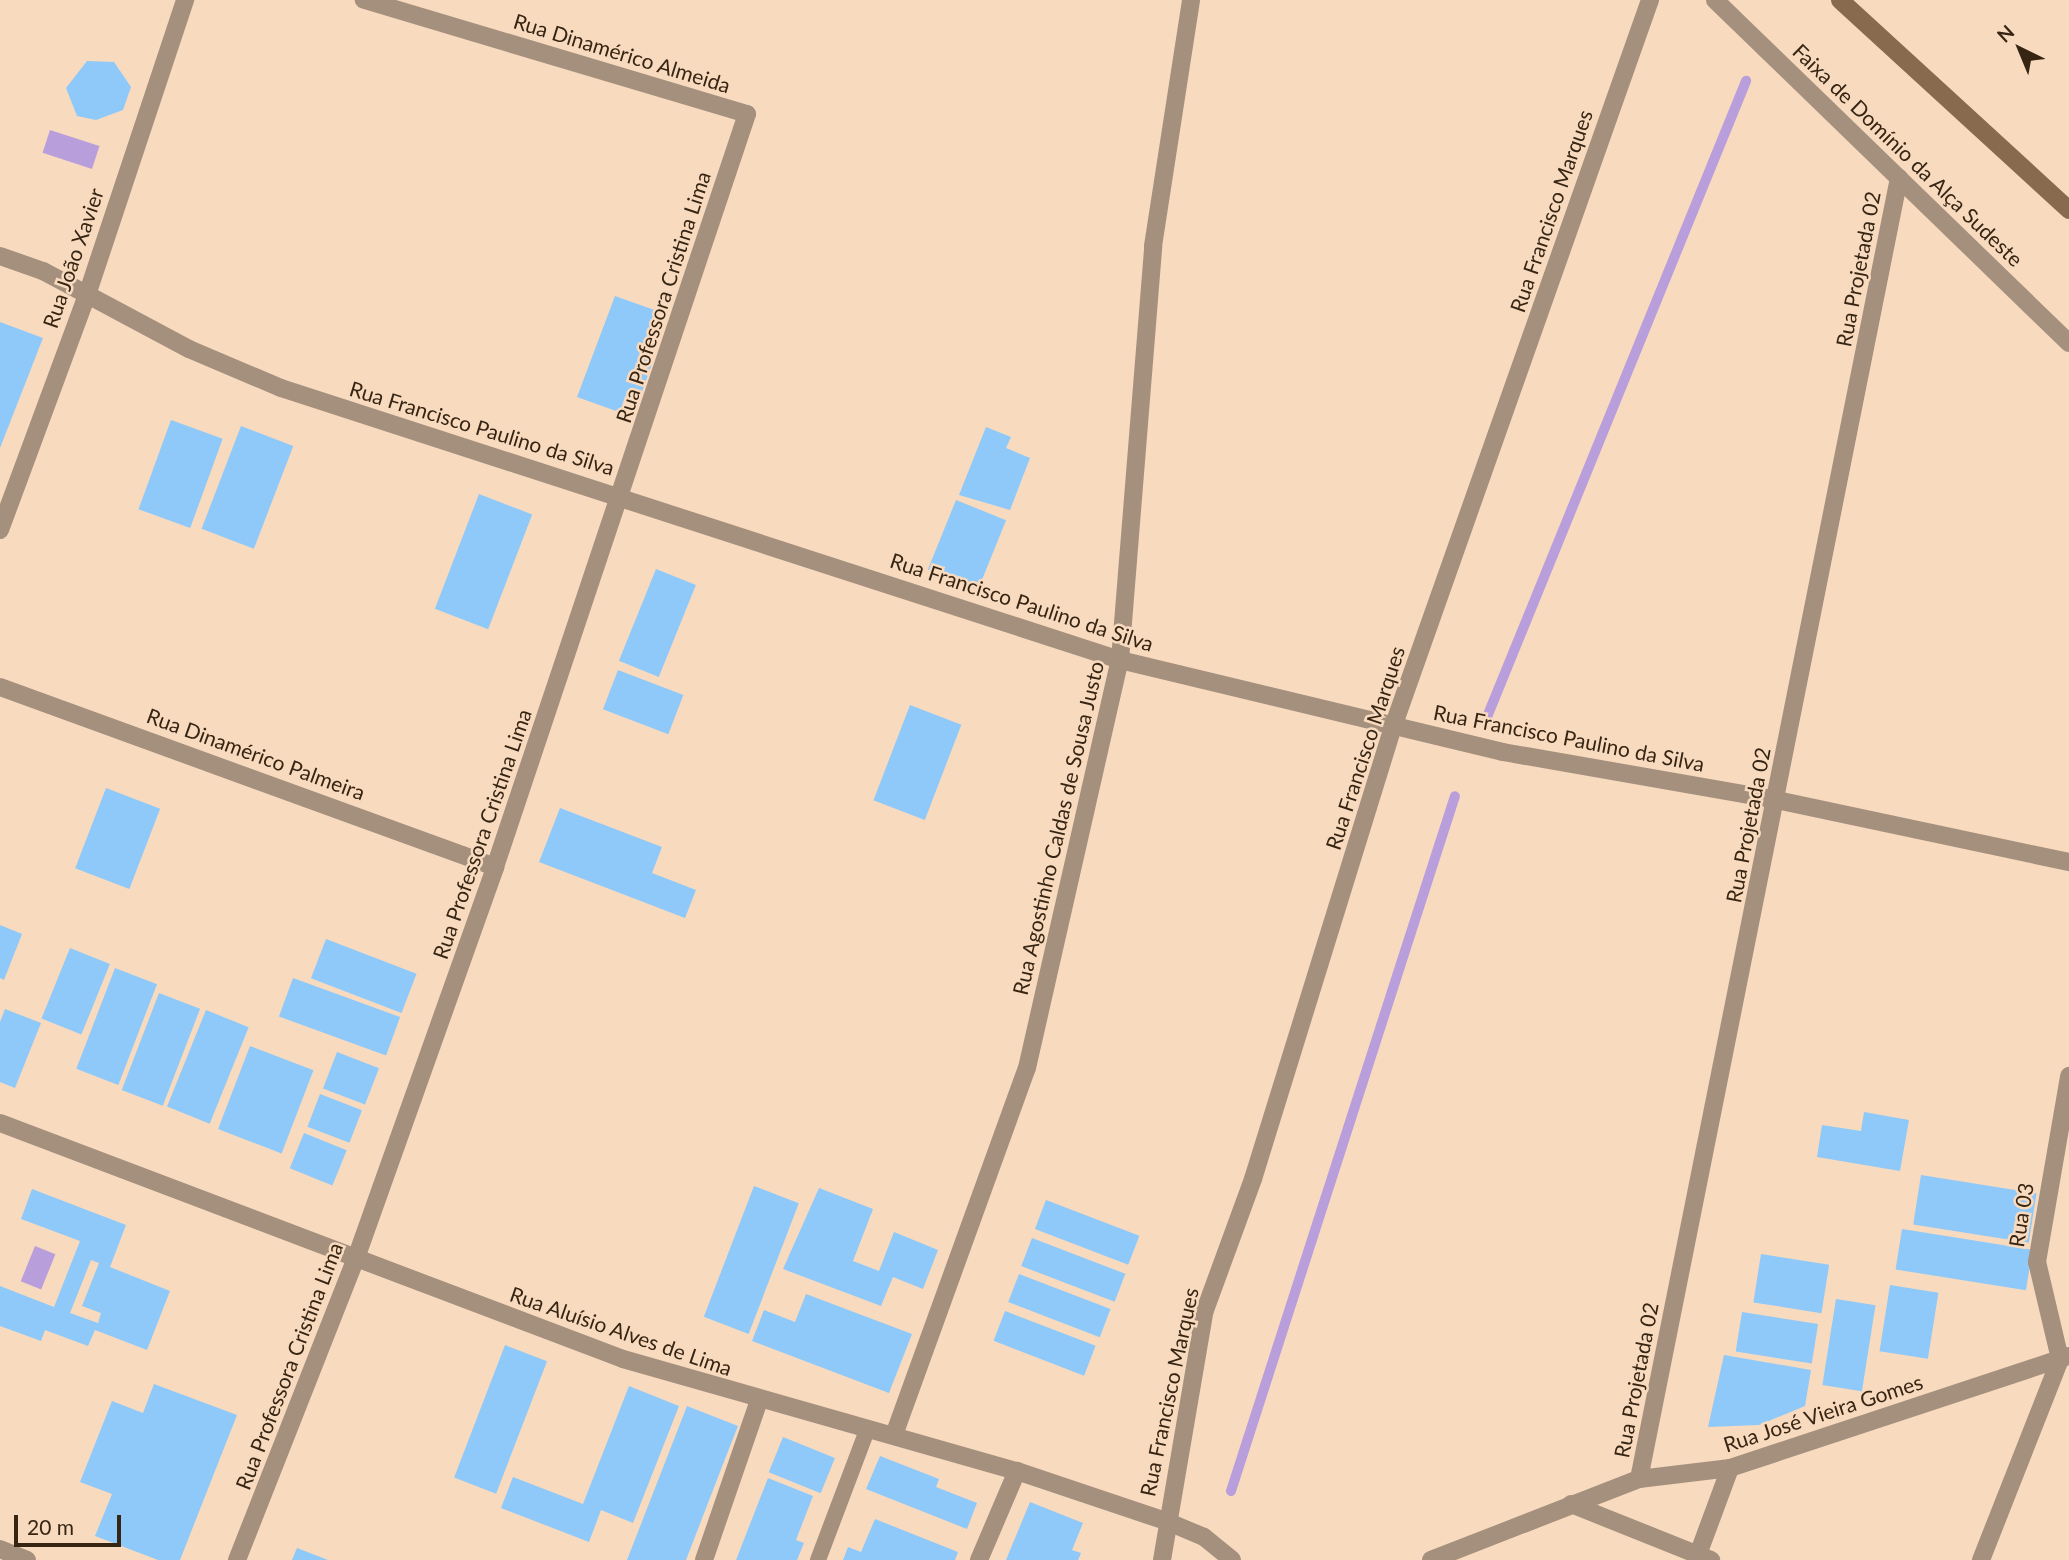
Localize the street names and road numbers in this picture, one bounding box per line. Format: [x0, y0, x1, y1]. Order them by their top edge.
street label: Rua Dinamérico Almeida [510, 8, 734, 98]
street label: Faixa de Domínio da Alça Sudeste [1788, 38, 2028, 272]
street label: Rua Francisco Marques [1504, 106, 1598, 316]
street label: Rua Professora Cristina Lima [610, 168, 716, 426]
street label: Rua João Xavier [37, 185, 109, 331]
street label: Rua Projetada 02 [1831, 189, 1885, 349]
street label: Rua Francisco Paulino da Silva [347, 376, 617, 480]
street label: Rua Francisco Paulino da Silva [887, 547, 1157, 657]
street label: Rua Francisco Marques [1320, 643, 1410, 853]
street label: Rua Agostinho Caldas de Sousa Justo [1007, 658, 1109, 998]
street label: Rua Francisco Paulino da Silva [1431, 699, 1707, 777]
street label: Rua Dinamérico Palmeira [143, 703, 369, 805]
street label: Rua Professora Cristina Lima [427, 706, 537, 962]
street label: Rua Projetada 02 [1721, 745, 1775, 905]
street label: Rua 03 [2004, 1181, 2038, 1249]
street label: Rua Professora Cristina Lima [230, 1239, 348, 1493]
street label: Rua Aluísio Alves de Lima [506, 1281, 736, 1381]
street label: Rua Francisco Marques [1135, 1285, 1203, 1499]
street label: Rua Projetada 02 [1609, 1300, 1663, 1460]
street label: Rua José Vieira Gomes [1720, 1369, 1926, 1457]

